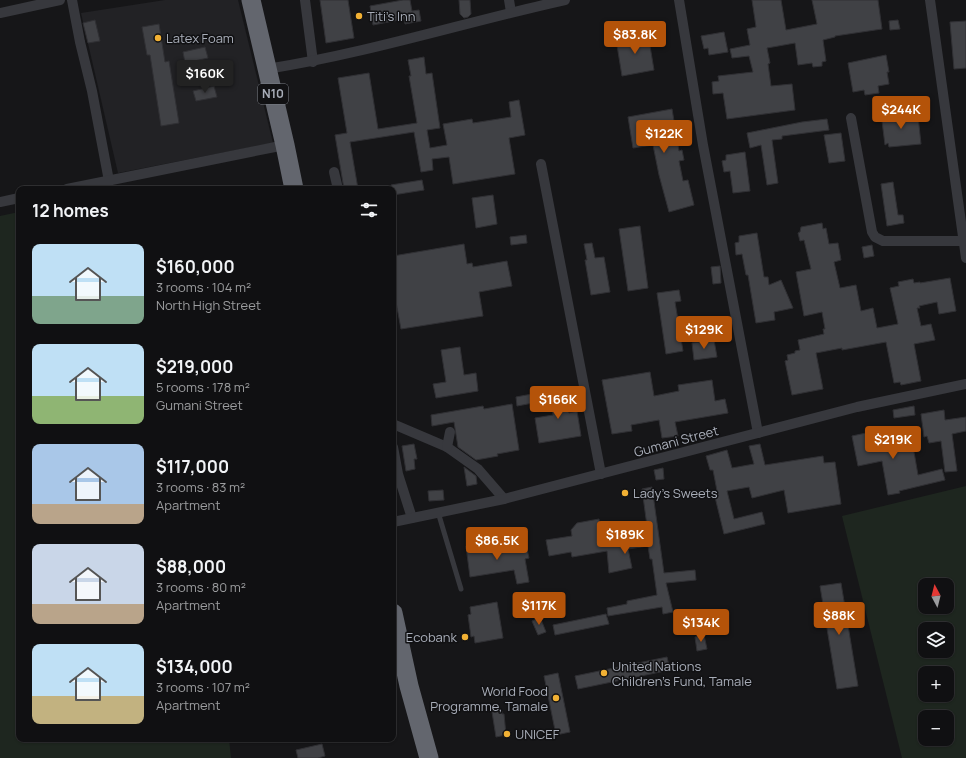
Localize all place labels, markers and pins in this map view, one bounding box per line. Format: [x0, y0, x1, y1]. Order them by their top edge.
place label: Titi's Inn [367, 7, 415, 25]
marker: Titi's Inn [354, 11, 364, 21]
pin: $83.8K [602, 21, 668, 55]
place label: Latex Foam [166, 29, 234, 47]
marker: Latex Foam [153, 33, 163, 43]
pin: $160K [177, 60, 233, 94]
pin: $244K [873, 96, 929, 130]
pin: $122K [636, 120, 692, 154]
pin: $129K [676, 316, 732, 350]
pin: $166K [530, 386, 586, 420]
pin: $219K [865, 426, 921, 460]
place label: Lady's Sweets [633, 484, 718, 502]
marker: Lady's Sweets [620, 488, 630, 498]
pin: $189K [597, 521, 653, 555]
pin: $86.5K [464, 527, 530, 561]
pin: $117K [511, 592, 567, 626]
pin: $88K [815, 602, 863, 636]
pin: $134K [673, 609, 729, 643]
place label: Ecobank [406, 628, 458, 646]
marker: Ecobank [460, 632, 470, 642]
place label: United Nations Children's Fund, Tamale [612, 657, 752, 690]
marker: United Nations Children's Fund, Tamale [599, 668, 609, 678]
place label: World Food Programme, Tamale [430, 682, 548, 715]
marker: World Food Programme, Tamale [551, 693, 561, 703]
place label: UNICEF [515, 725, 560, 743]
marker: UNICEF [502, 729, 512, 739]

